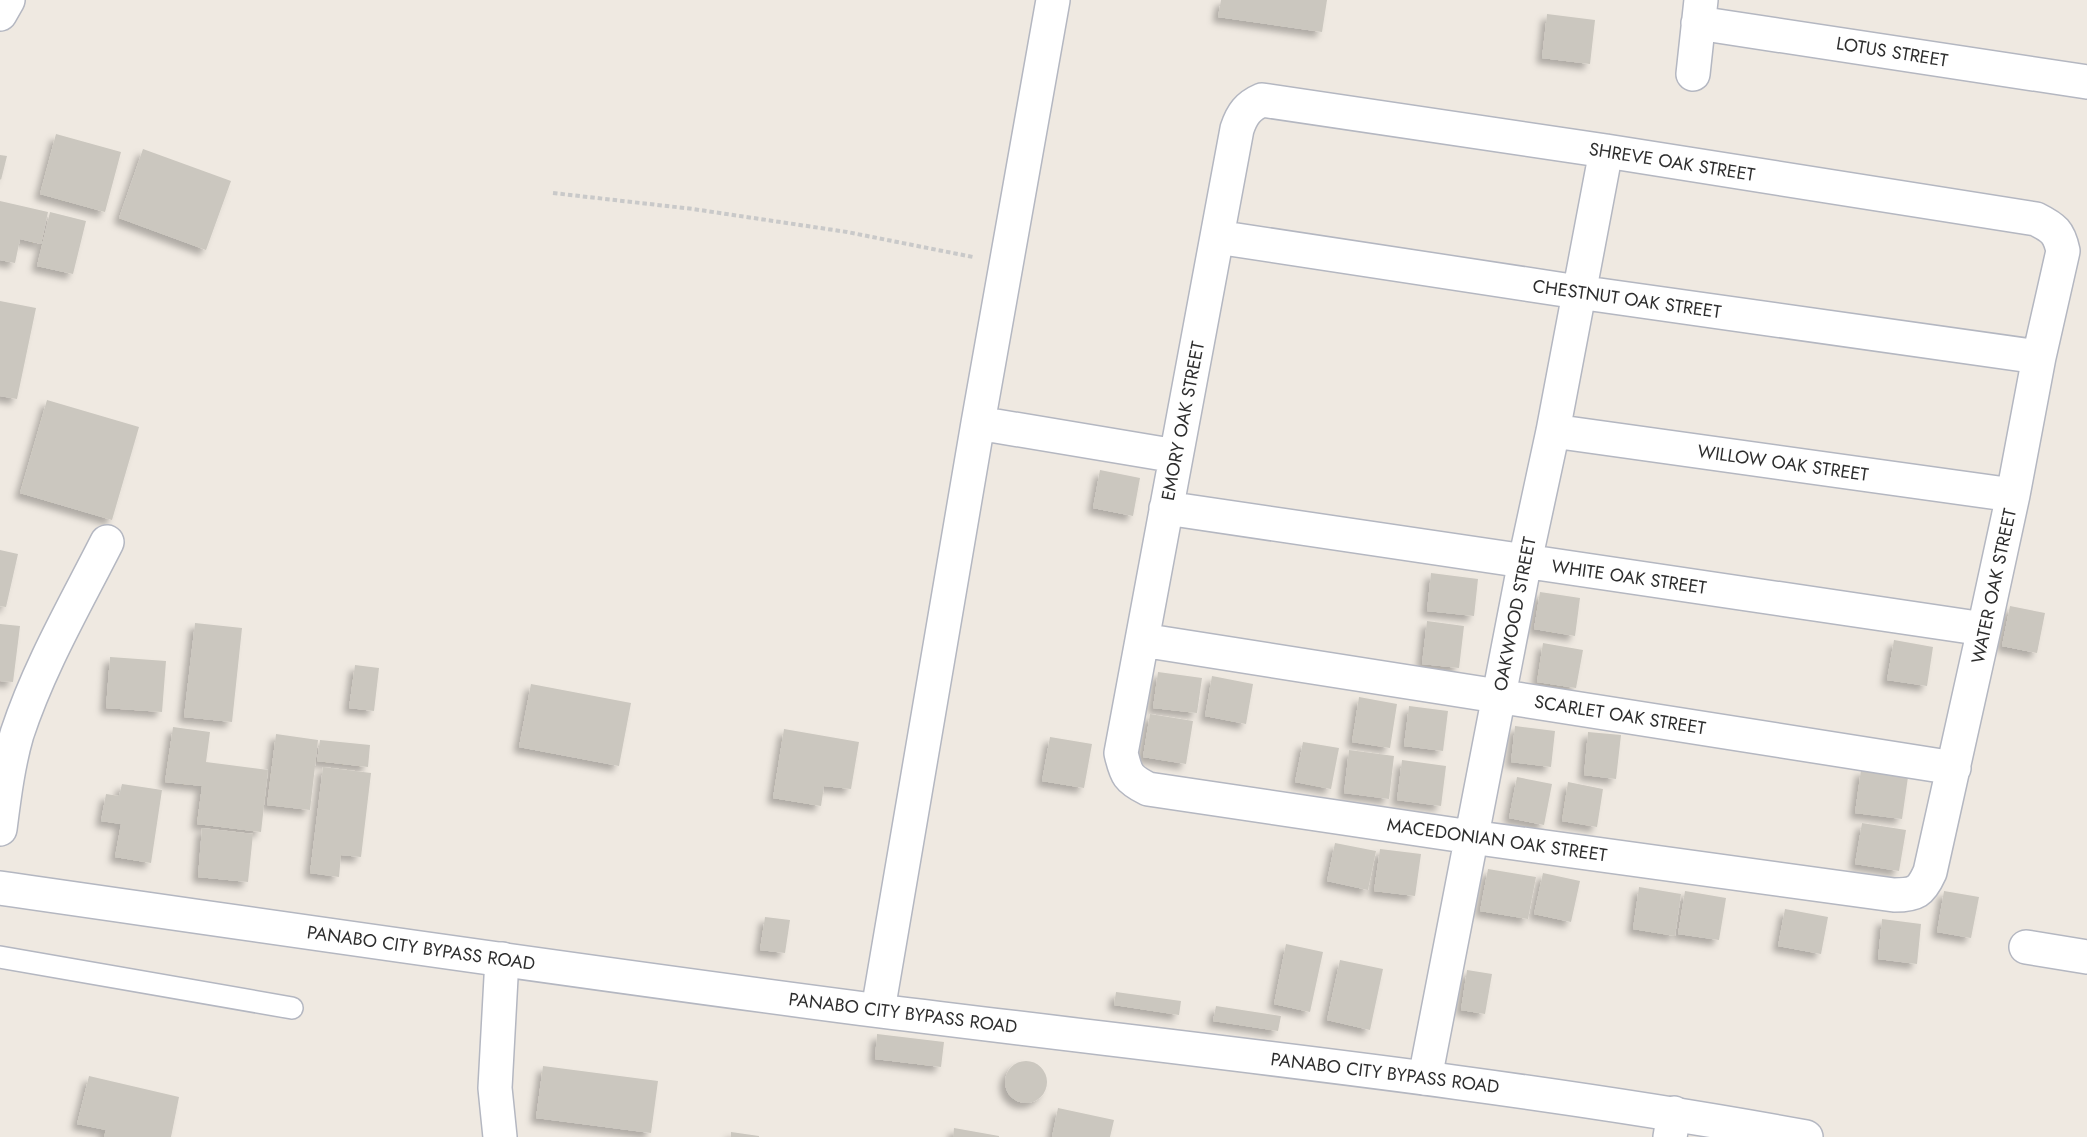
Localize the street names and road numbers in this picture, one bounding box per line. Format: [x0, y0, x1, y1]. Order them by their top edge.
street label: LOTUS STREET [1834, 30, 1950, 74]
street label: SHREVE OAK STREET [1587, 136, 1757, 188]
street label: CHESTNUT OAK STREET [1531, 273, 1723, 325]
street label: EMORY OAK STREET [1155, 338, 1211, 503]
street label: WILLOW OAK STREET [1696, 438, 1871, 488]
street label: WATER OAK STREET [1965, 505, 2023, 666]
street label: OAKWOOD STREET [1487, 534, 1543, 693]
street label: WHITE OAK STREET [1550, 553, 1709, 601]
street label: SCARLET OAK STREET [1532, 689, 1708, 741]
street label: MACEDONIAN OAK STREET [1385, 812, 1609, 868]
street label: PANABO CITY BYPASS ROAD [305, 919, 537, 977]
street label: PANABO CITY BYPASS ROAD [787, 986, 1019, 1040]
street label: PANABO CITY BYPASS ROAD [1269, 1046, 1501, 1100]

